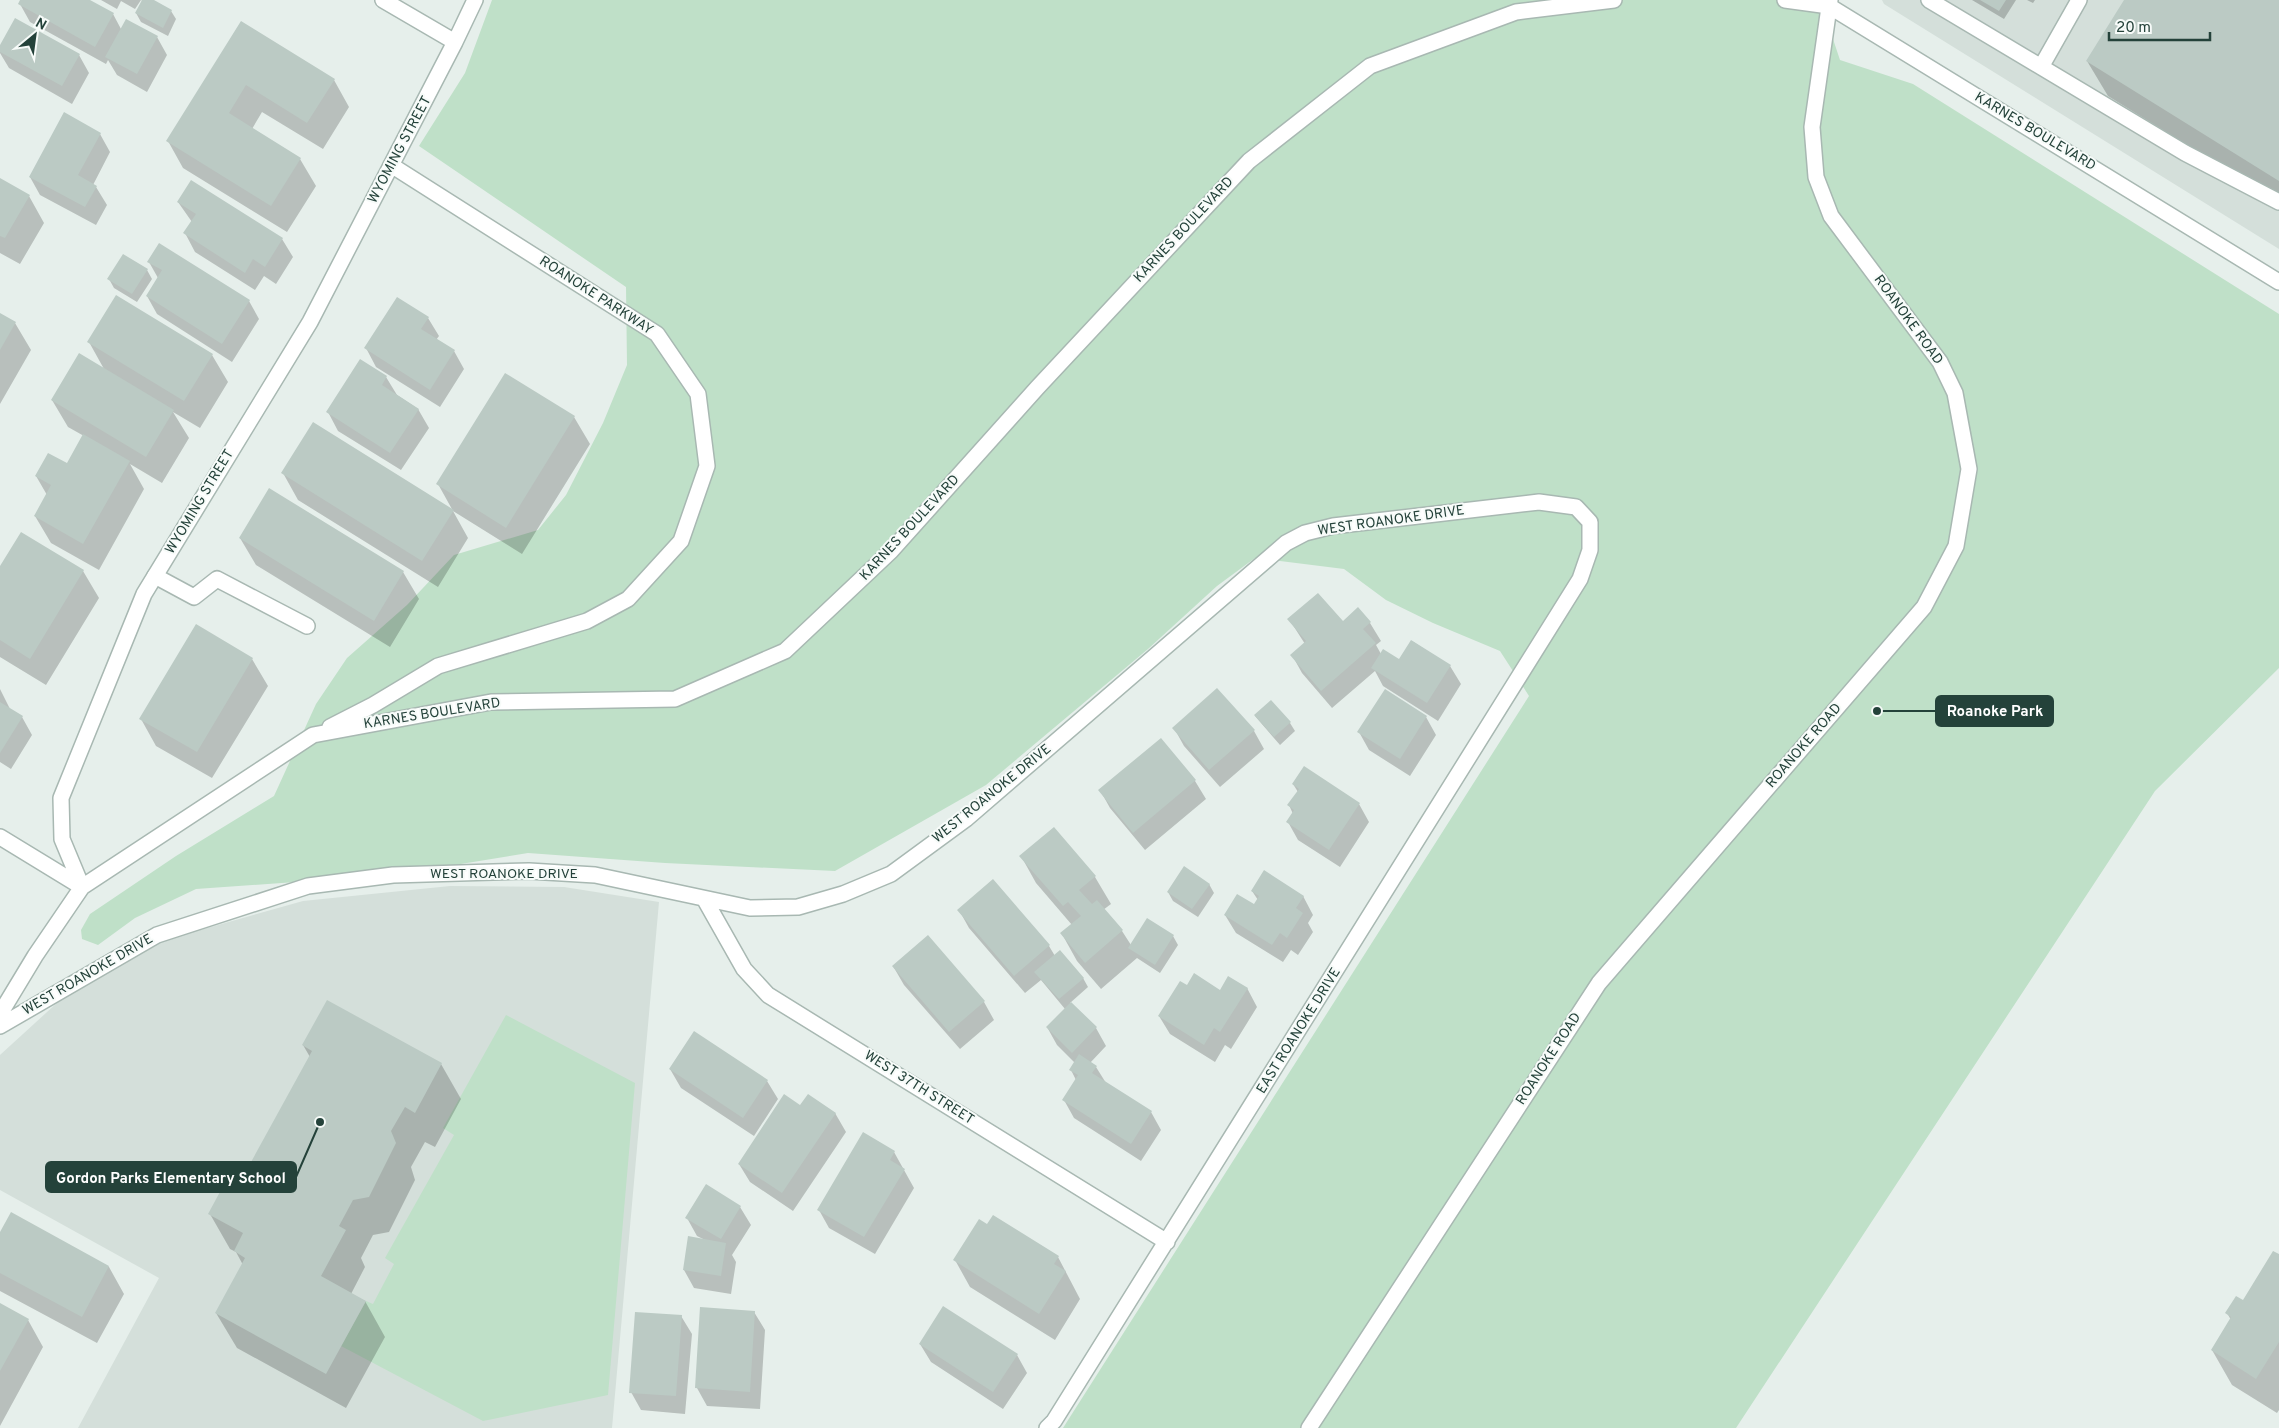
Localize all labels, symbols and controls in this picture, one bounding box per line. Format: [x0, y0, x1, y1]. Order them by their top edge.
north arrow [10, 10, 60, 60]
scale bar [2109, 10, 2210, 42]
text: N [32, 15, 49, 35]
text: 20 m [2116, 19, 2151, 38]
street label: KARNES BOULEVARD [1971, 89, 2099, 175]
street label: WYOMING STREET [365, 93, 435, 207]
street label: KARNES BOULEVARD [1131, 174, 1237, 286]
street label: ROANOKE PARKWAY [536, 253, 656, 339]
street label: ROANOKE ROAD [1870, 272, 1946, 368]
street label: WYOMING STREET [162, 447, 238, 557]
street label: KARNES BOULEVARD [857, 472, 963, 584]
street label: WEST ROANOKE DRIVE [1317, 502, 1465, 540]
street label: KARNES BOULEVARD [362, 695, 502, 733]
callout: Roanoke Park [1936, 696, 2053, 726]
street label: ROANOKE ROAD [1763, 700, 1845, 792]
text: Roanoke Park [1947, 703, 2043, 722]
street label: WEST ROANOKE DRIVE [929, 741, 1055, 847]
street label: WEST ROANOKE DRIVE [430, 866, 578, 883]
street label: WEST ROANOKE DRIVE [20, 931, 156, 1019]
street label: EAST ROANOKE DRIVE [1253, 965, 1345, 1097]
street label: ROANOKE ROAD [1513, 1010, 1585, 1108]
street label: WEST 37TH STREET [861, 1047, 977, 1129]
callout: Gordon Parks Elementary School [46, 1162, 296, 1192]
text: Gordon Parks Elementary School [56, 1170, 286, 1189]

